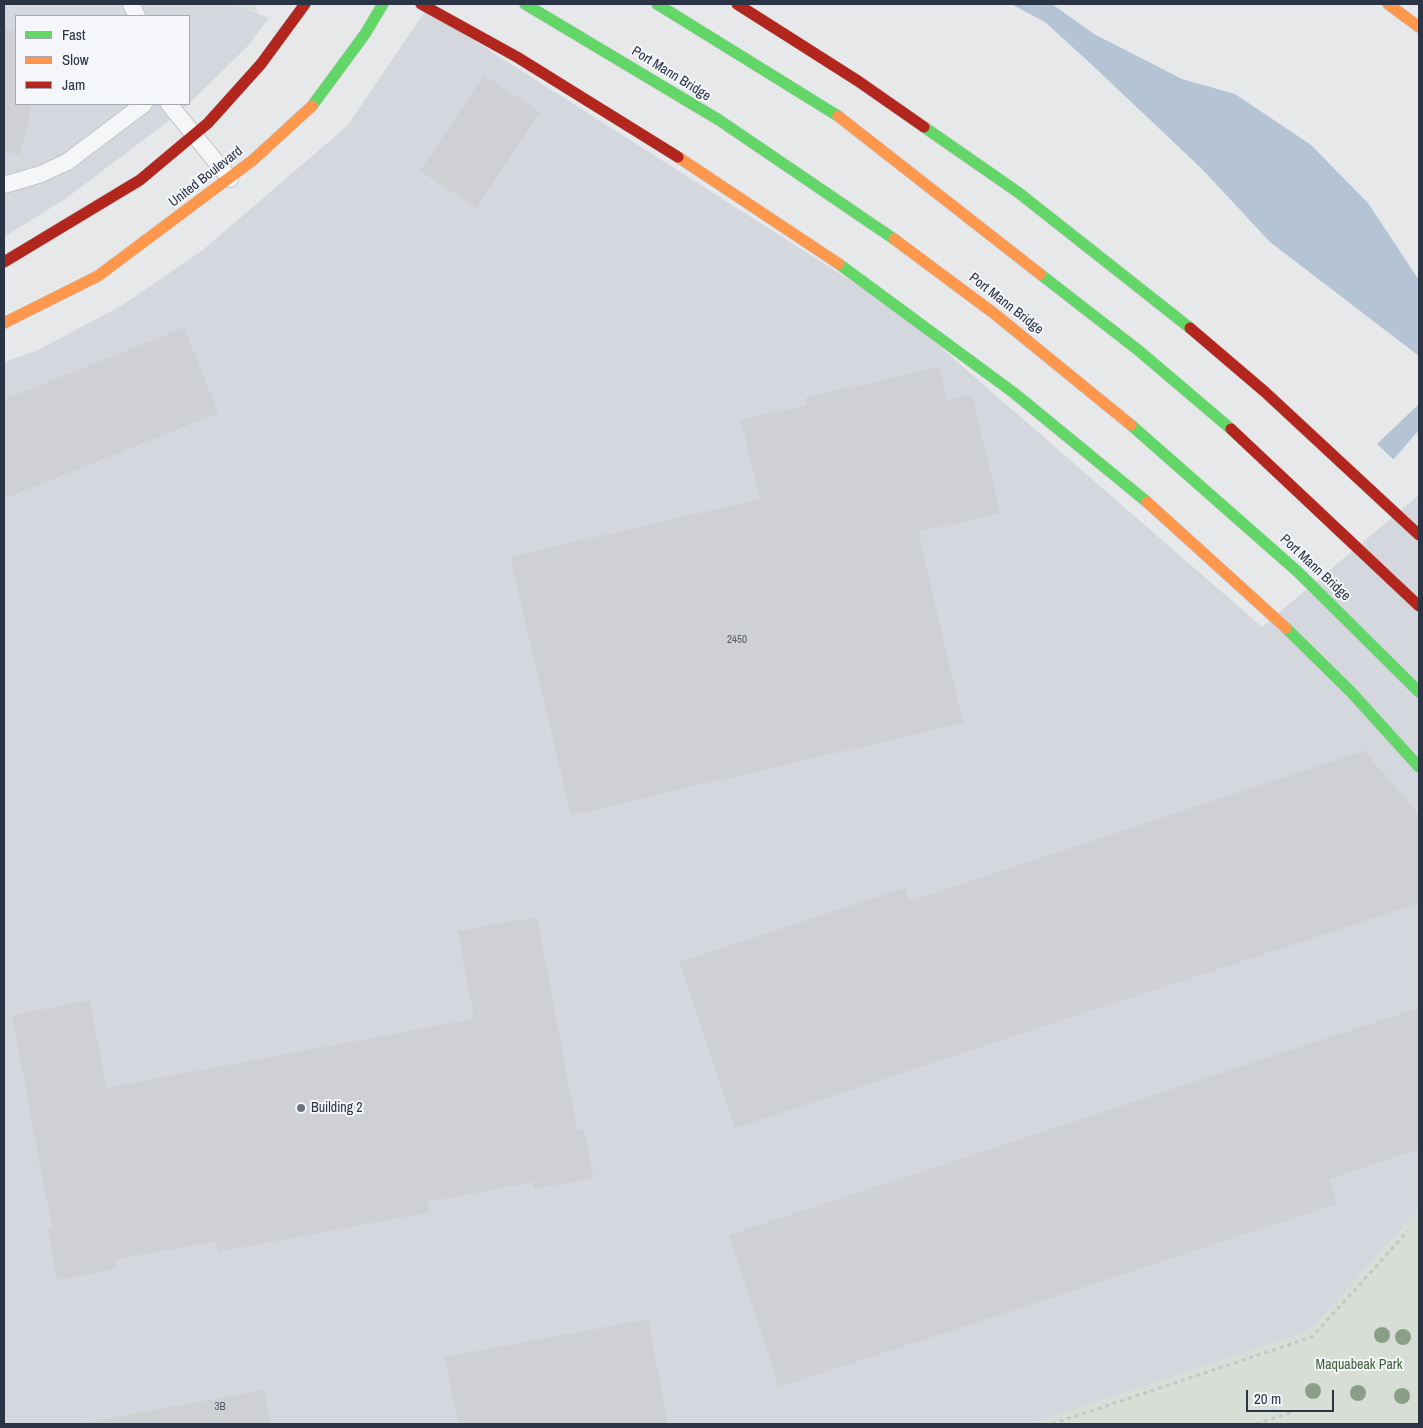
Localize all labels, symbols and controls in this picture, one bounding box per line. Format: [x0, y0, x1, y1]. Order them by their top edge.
legend [15, 15, 190, 105]
text: Fast [62, 24, 85, 45]
street label: Port Mann Bridge [628, 43, 714, 105]
text: Slow [62, 49, 89, 70]
text: Jam [62, 74, 85, 95]
street label: United Boulevard [166, 143, 246, 211]
street label: Port Mann Bridge [965, 270, 1047, 338]
street label: Port Mann Bridge [1276, 531, 1354, 605]
house number: 2450 [727, 633, 747, 647]
place label: Building 2 [311, 1100, 363, 1116]
marker: Building 2 [295, 1102, 307, 1114]
park label: Maquabeak Park [1316, 1357, 1402, 1373]
scale bar [1248, 1380, 1336, 1412]
text: 20 m [1254, 1388, 1281, 1409]
house number: 3B [214, 1400, 226, 1414]

